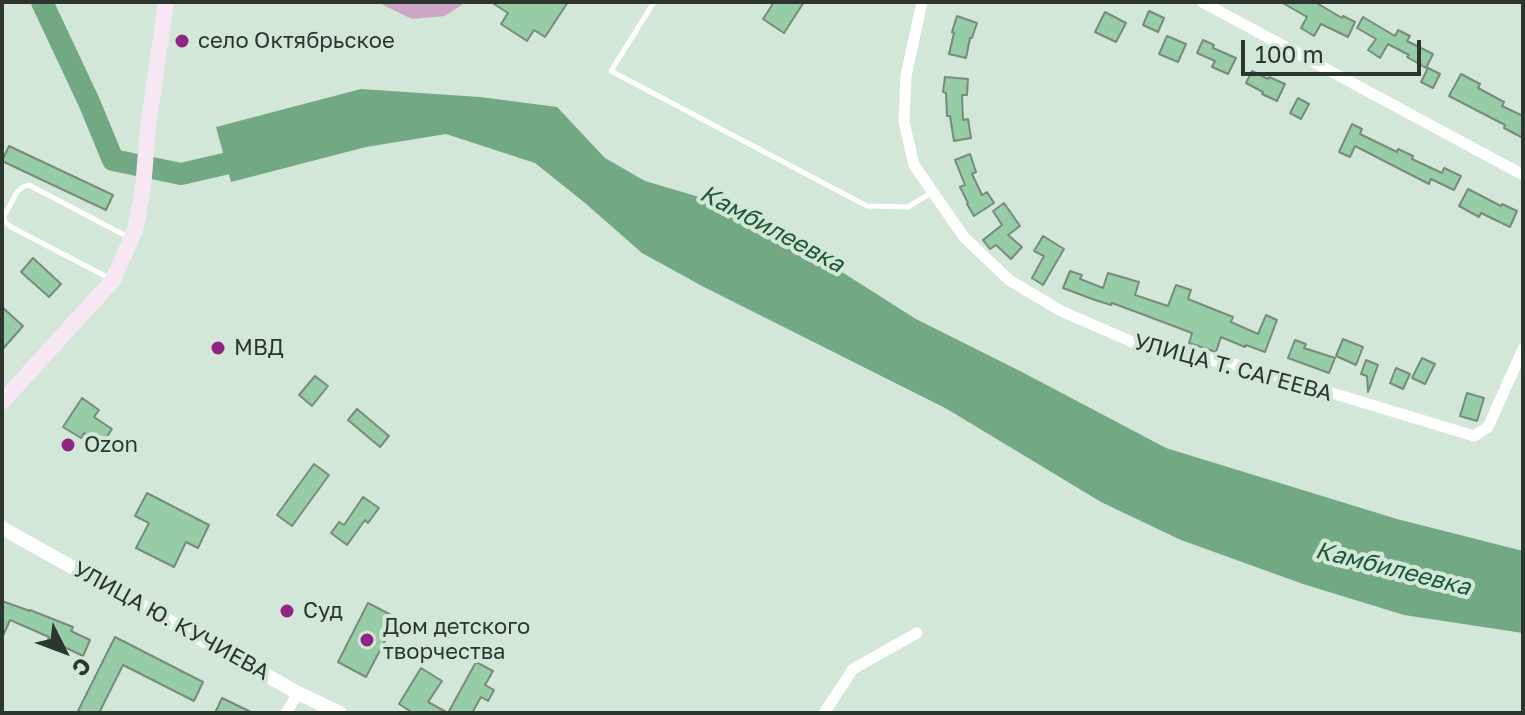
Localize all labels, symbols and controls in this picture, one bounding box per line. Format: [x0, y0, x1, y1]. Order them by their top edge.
scale bar [1245, 24, 1425, 74]
place label: село Октябрьское [198, 28, 395, 54]
marker: село Октябрьское [173, 32, 191, 50]
text: 100 m [1255, 39, 1324, 68]
water label: Камбилеевка [695, 179, 849, 279]
street label: УЛИЦА Т. САГЕЕВА [1131, 329, 1335, 407]
place label: МВД [234, 335, 284, 361]
marker: МВД [209, 339, 227, 357]
place label: Ozon [84, 432, 138, 458]
marker: Ozon [59, 436, 77, 454]
water label: Камбилеевка [1312, 536, 1474, 602]
street label: УЛИЦА Ю. КУЧИЕВА [68, 556, 274, 686]
place label: Суд [303, 598, 343, 624]
marker: Суд [278, 602, 296, 620]
north arrow [24, 611, 104, 691]
place label: Дом детского творчества [383, 614, 530, 666]
marker: Дом детского творчества [358, 631, 376, 649]
text: С [67, 653, 97, 682]

